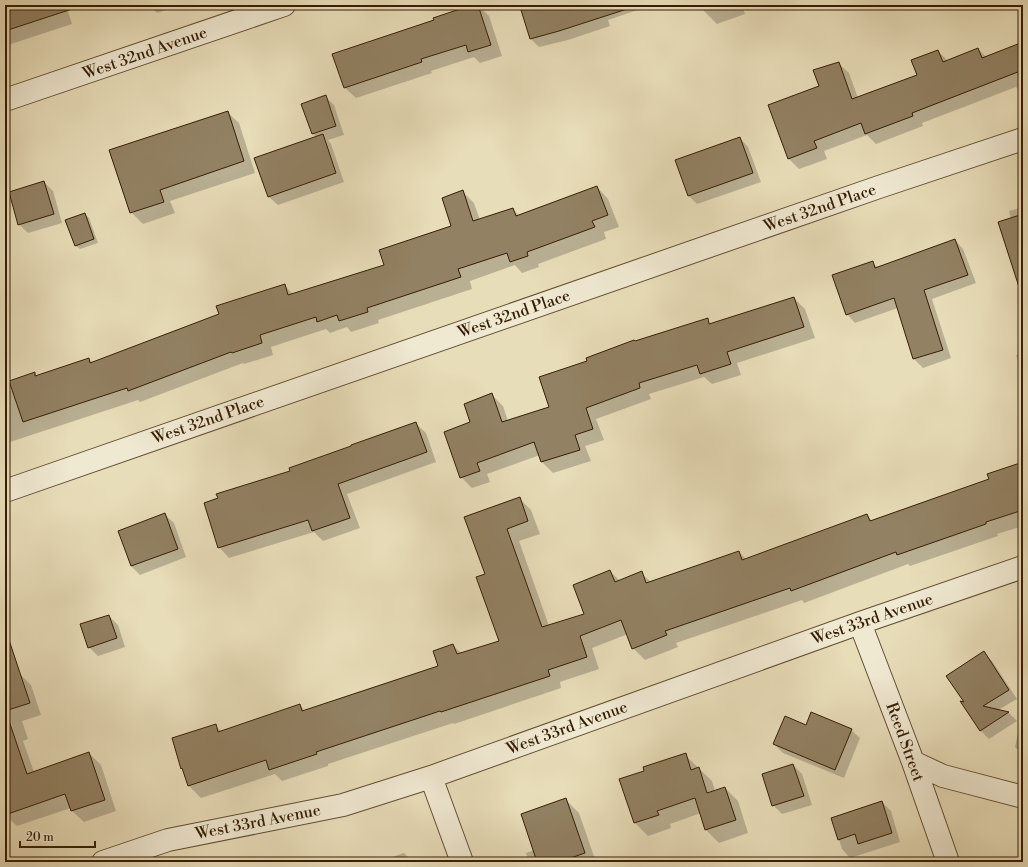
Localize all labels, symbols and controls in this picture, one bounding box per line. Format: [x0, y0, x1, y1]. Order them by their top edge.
street label: West 32nd Avenue [79, 22, 210, 84]
street label: West 32nd Place [760, 179, 879, 237]
street label: West 32nd Place [454, 285, 573, 343]
street label: West 32nd Place [148, 391, 267, 449]
street label: West 33rd Avenue [808, 589, 935, 649]
street label: West 33rd Avenue [503, 697, 630, 759]
street label: Reed Street [881, 700, 929, 785]
street label: West 33rd Avenue [193, 800, 322, 844]
scale bar [20, 823, 95, 849]
text: 20 m [26, 830, 54, 845]

